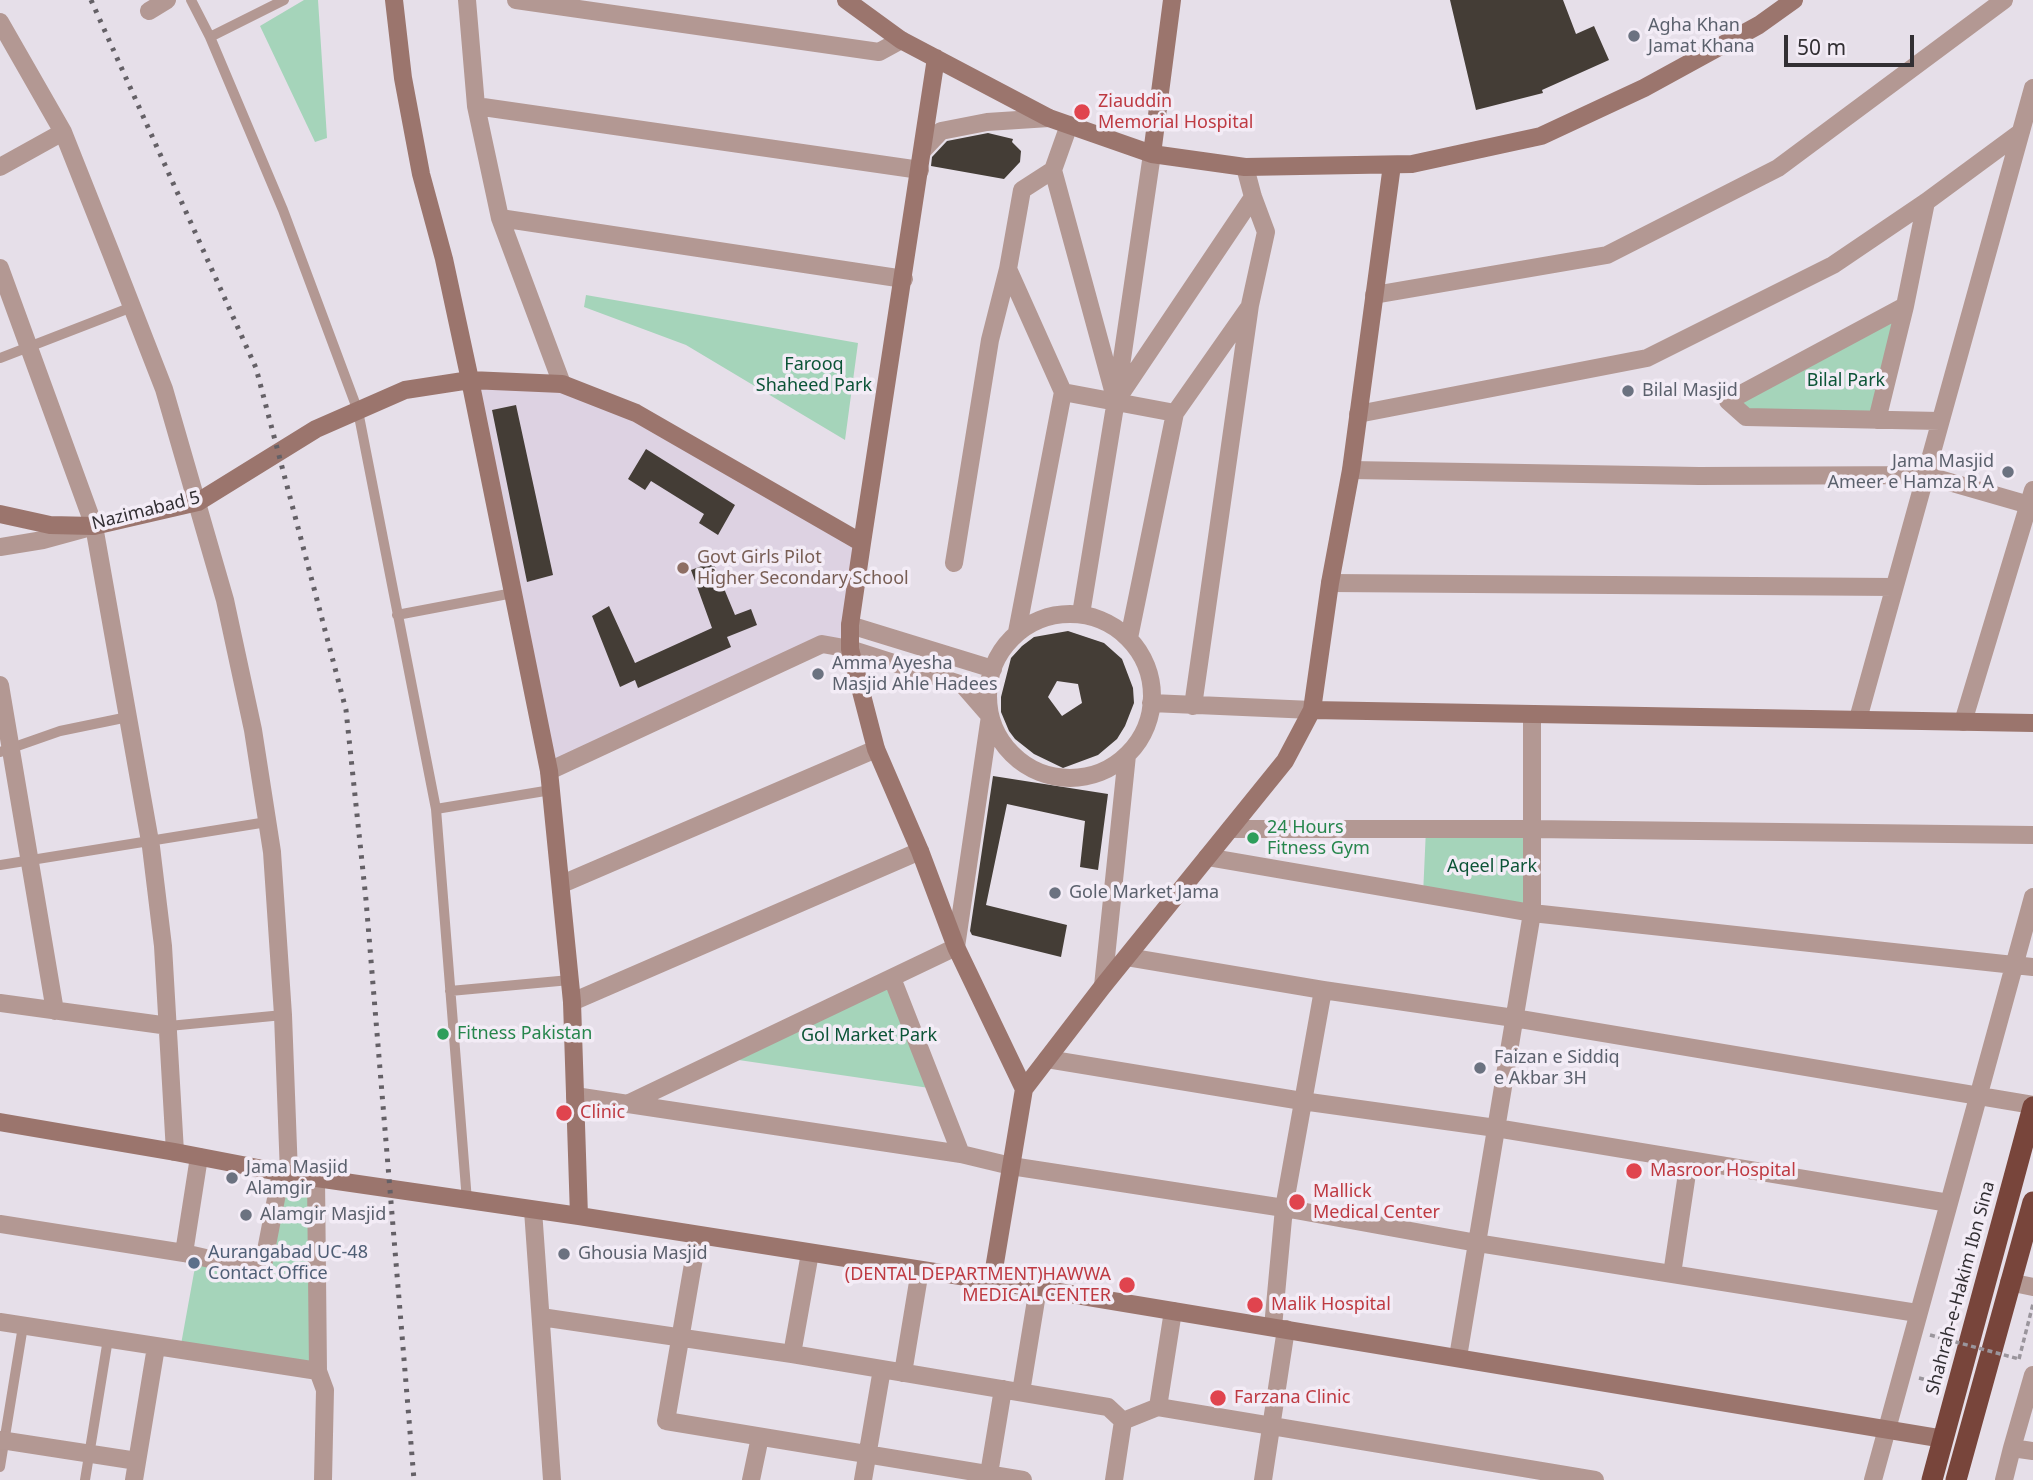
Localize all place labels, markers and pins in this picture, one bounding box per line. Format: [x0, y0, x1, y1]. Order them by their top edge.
place label: Agha Khan Jamat Khana [1648, 15, 1755, 58]
marker: Agha Khan Jamat Khana [1626, 28, 1642, 44]
place label: Ziauddin Memorial Hospital [1098, 91, 1254, 134]
marker: Ziauddin Memorial Hospital [1072, 102, 1092, 122]
place label: Bilal Masjid [1642, 380, 1738, 402]
marker: Bilal Masjid [1620, 383, 1636, 399]
place label: Jama Masjid Ameer e Hamza R A [1828, 451, 1994, 494]
marker: Jama Masjid Ameer e Hamza R A [2000, 464, 2016, 480]
place label: Govt Girls Pilot Higher Secondary School [697, 547, 909, 590]
marker: Govt Girls Pilot Higher Secondary School [675, 560, 691, 576]
place label: Amma Ayesha Masjid Ahle Hadees [832, 653, 998, 696]
marker: Amma Ayesha Masjid Ahle Hadees [810, 666, 826, 682]
place label: 24 Hours Fitness Gym [1267, 817, 1370, 860]
marker: 24 Hours Fitness Gym [1245, 830, 1261, 846]
place label: Gole Market Jama [1069, 882, 1219, 904]
marker: Gole Market Jama [1047, 885, 1063, 901]
place label: Fitness Pakistan [457, 1023, 592, 1045]
marker: Fitness Pakistan [435, 1026, 451, 1042]
place label: Faizan e Siddiq e Akbar 3H [1494, 1047, 1620, 1090]
marker: Faizan e Siddiq e Akbar 3H [1472, 1060, 1488, 1076]
place label: Clinic [580, 1102, 625, 1124]
marker: Clinic [554, 1103, 574, 1123]
place label: Jama Masjid Alamgir [246, 1157, 348, 1200]
place label: Masroor Hospital [1650, 1160, 1796, 1182]
marker: Masroor Hospital [1624, 1161, 1644, 1181]
marker: Jama Masjid Alamgir [224, 1170, 240, 1186]
place label: Mallick Medical Center [1313, 1181, 1440, 1224]
marker: Mallick Medical Center [1287, 1192, 1307, 1212]
place label: Alamgir Masjid [260, 1204, 386, 1226]
marker: Alamgir Masjid [238, 1207, 254, 1223]
place label: Aurangabad UC-48 Contact Office [208, 1242, 368, 1284]
place label: Ghousia Masjid [578, 1243, 708, 1265]
marker: Ghousia Masjid [556, 1246, 572, 1262]
marker: Aurangabad UC-48 Contact Office [186, 1255, 202, 1271]
place label: (DENTAL DEPARTMENT)HAWWA MEDICAL CENTER [845, 1264, 1111, 1306]
marker: (DENTAL DEPARTMENT)HAWWA MEDICAL CENTER [1117, 1275, 1137, 1295]
place label: Malik Hospital [1271, 1294, 1391, 1316]
marker: Malik Hospital [1245, 1295, 1265, 1315]
place label: Farzana Clinic [1234, 1387, 1350, 1409]
marker: Farzana Clinic [1208, 1388, 1228, 1408]

